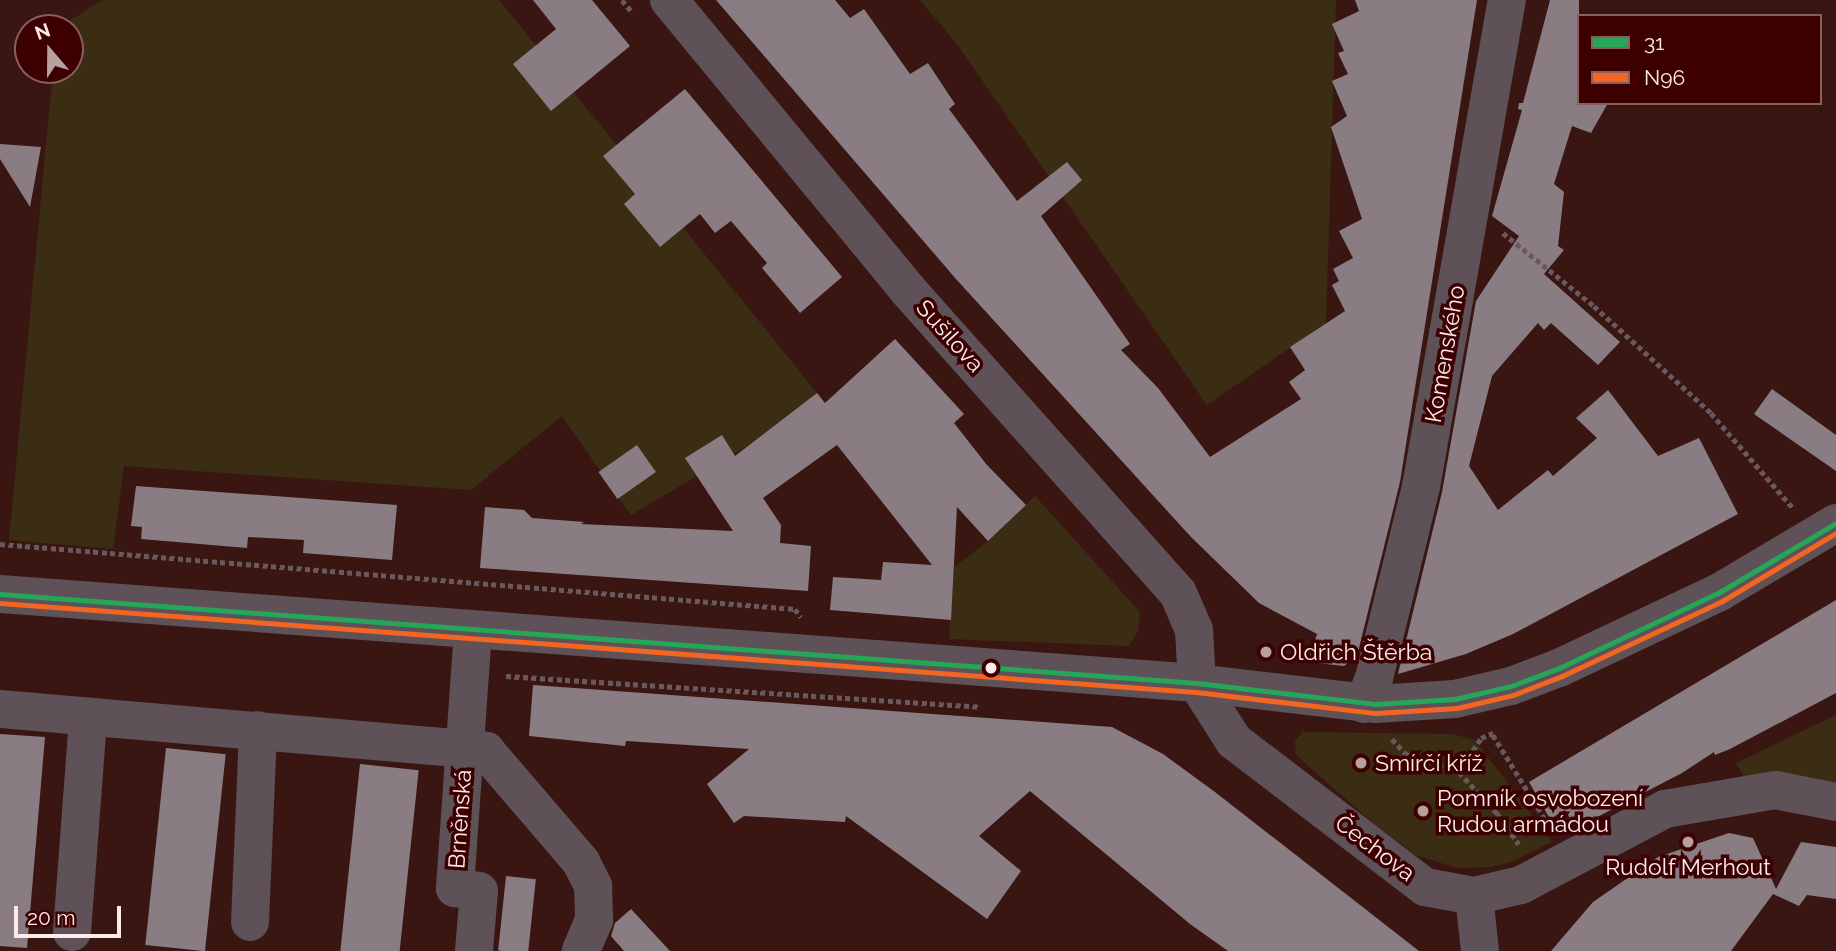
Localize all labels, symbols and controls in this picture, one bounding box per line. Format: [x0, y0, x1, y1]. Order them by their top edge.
north arrow [14, 14, 84, 84]
legend [1577, 14, 1822, 105]
text: N [32, 18, 53, 44]
text: 31 [1644, 30, 1664, 55]
text: N96 [1644, 65, 1685, 90]
street label: Komenského [1419, 283, 1471, 425]
street label: Sušilova [910, 294, 990, 378]
place label: Oldřich Štěrba [1280, 638, 1432, 666]
marker: Oldřich Štěrba [1258, 644, 1274, 660]
unlabelled marker [984, 661, 998, 675]
place label: Smírčí kříž [1375, 749, 1483, 777]
marker: Smírčí kříž [1353, 755, 1369, 771]
street label: Brněnská [443, 768, 477, 870]
place label: Pomník osvobození Rudou armádou [1437, 784, 1643, 838]
marker: Pomník osvobození Rudou armádou [1415, 803, 1431, 819]
street label: Čechova [1330, 809, 1420, 887]
marker: Rudolf Merhout [1680, 834, 1696, 850]
place label: Rudolf Merhout [1605, 853, 1771, 881]
scale bar [18, 892, 124, 936]
text: 20 m [27, 905, 75, 930]

